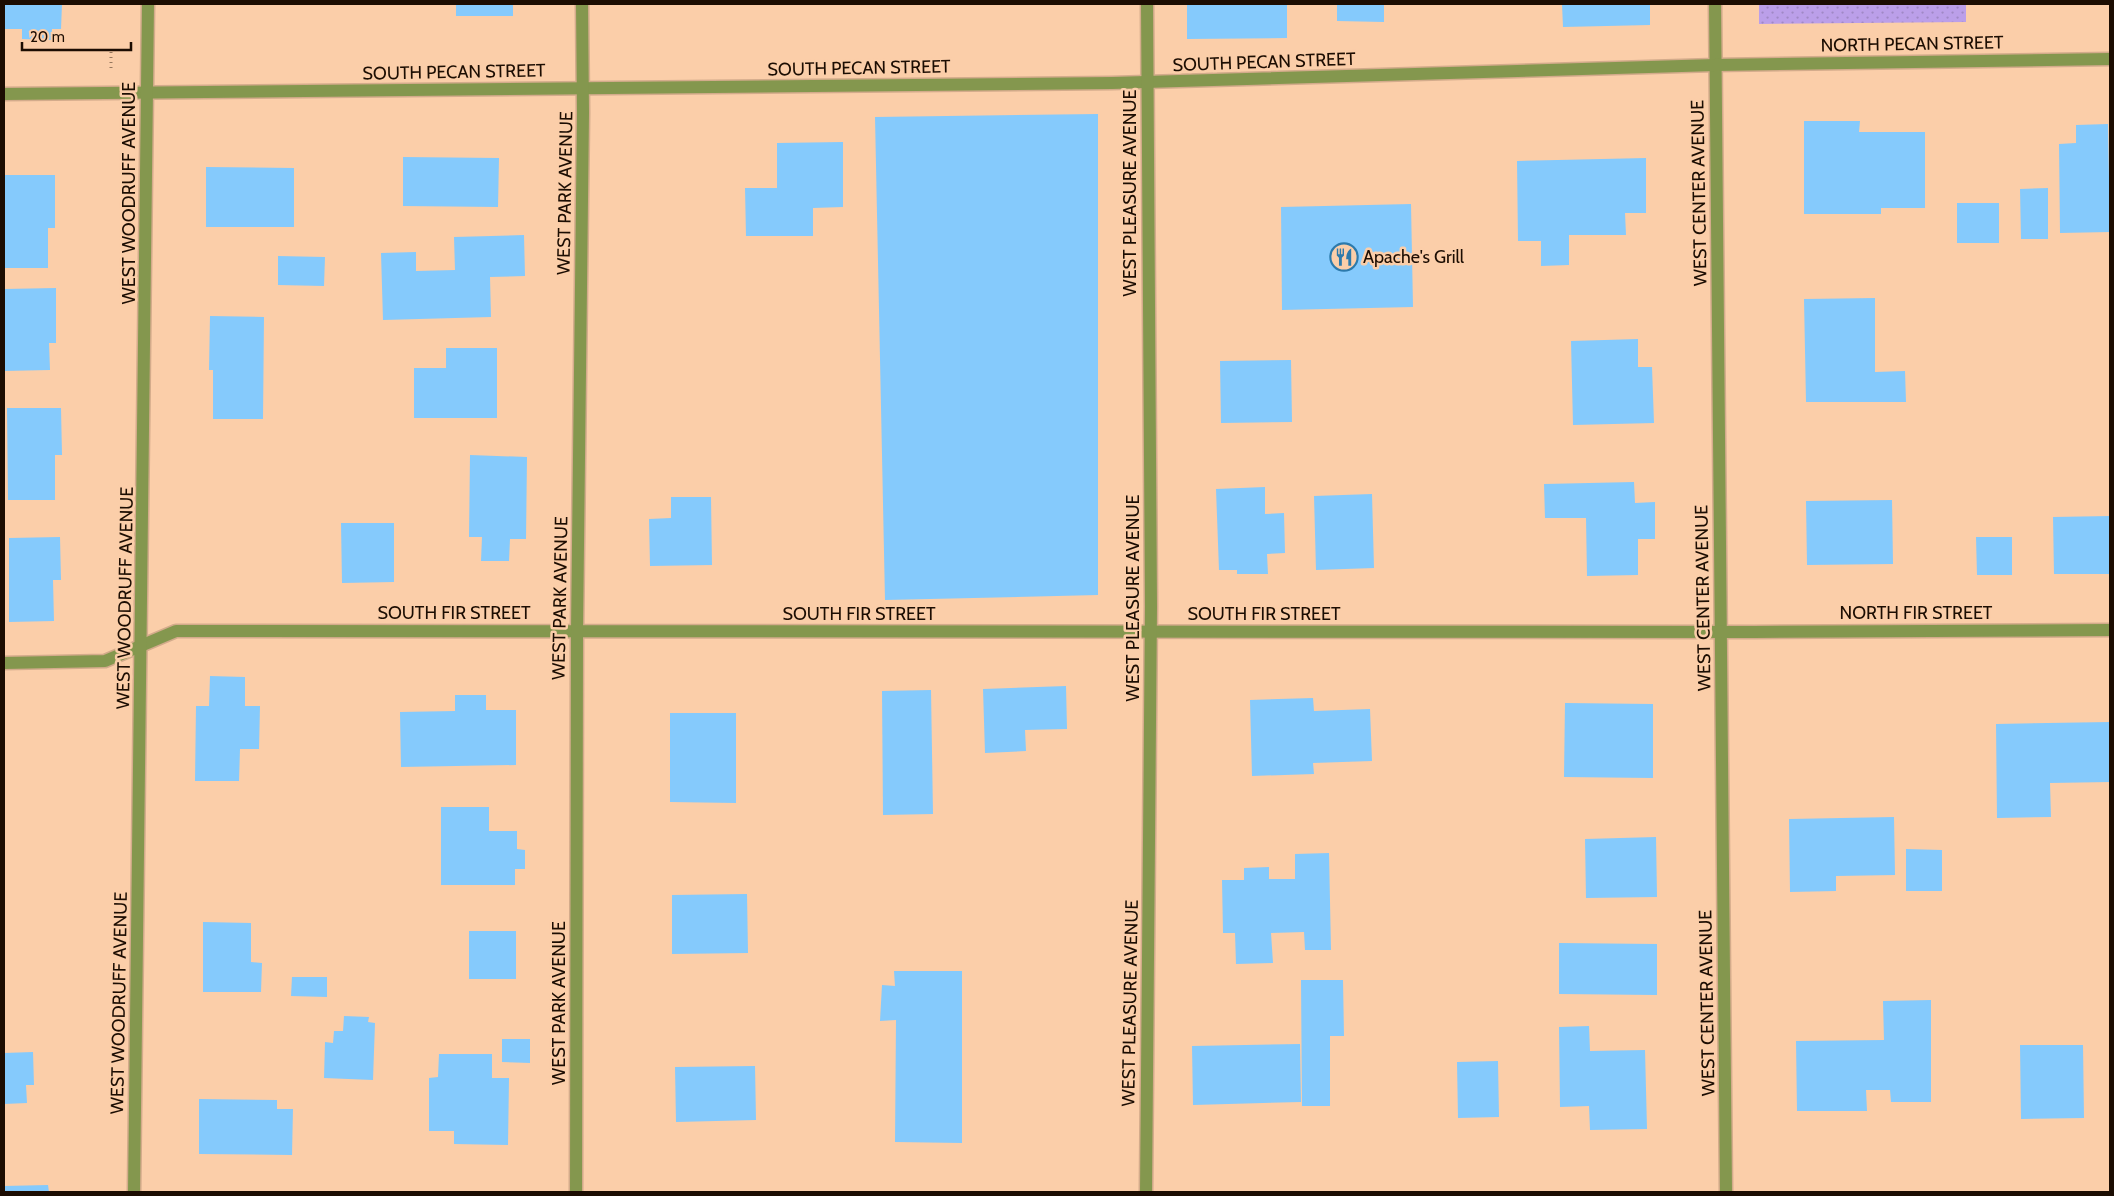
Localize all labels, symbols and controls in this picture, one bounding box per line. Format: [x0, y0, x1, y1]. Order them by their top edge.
scale bar [22, 20, 131, 52]
text: 20 m [30, 28, 65, 46]
street label: NORTH PECAN STREET [1820, 31, 2004, 57]
street label: SOUTH PECAN STREET [1172, 48, 1356, 76]
street label: SOUTH PECAN STREET [767, 55, 951, 81]
street label: SOUTH PECAN STREET [362, 59, 546, 85]
street label: WEST WOODRUFF AVENUE [118, 82, 140, 304]
street label: WEST PLEASURE AVENUE [1119, 90, 1141, 296]
street label: WEST CENTER AVENUE [1686, 100, 1712, 286]
street label: WEST PARK AVENUE [553, 111, 577, 275]
restaurant icon: Apache's Grill [1329, 242, 1359, 272]
place label: Apache's Grill [1363, 246, 1465, 268]
street label: WEST WOODRUFF AVENUE [112, 487, 138, 709]
street label: WEST PLEASURE AVENUE [1122, 495, 1144, 701]
street label: WEST CENTER AVENUE [1690, 505, 1716, 691]
street label: WEST PARK AVENUE [548, 516, 572, 680]
street label: SOUTH FIR STREET [377, 602, 531, 624]
street label: NORTH FIR STREET [1840, 602, 1993, 624]
street label: SOUTH FIR STREET [782, 603, 936, 625]
street label: SOUTH FIR STREET [1187, 603, 1341, 625]
street label: WEST WOODRUFF AVENUE [106, 892, 132, 1114]
street label: WEST PLEASURE AVENUE [1117, 899, 1143, 1107]
street label: WEST CENTER AVENUE [1694, 910, 1720, 1096]
street label: WEST PARK AVENUE [548, 921, 570, 1085]

